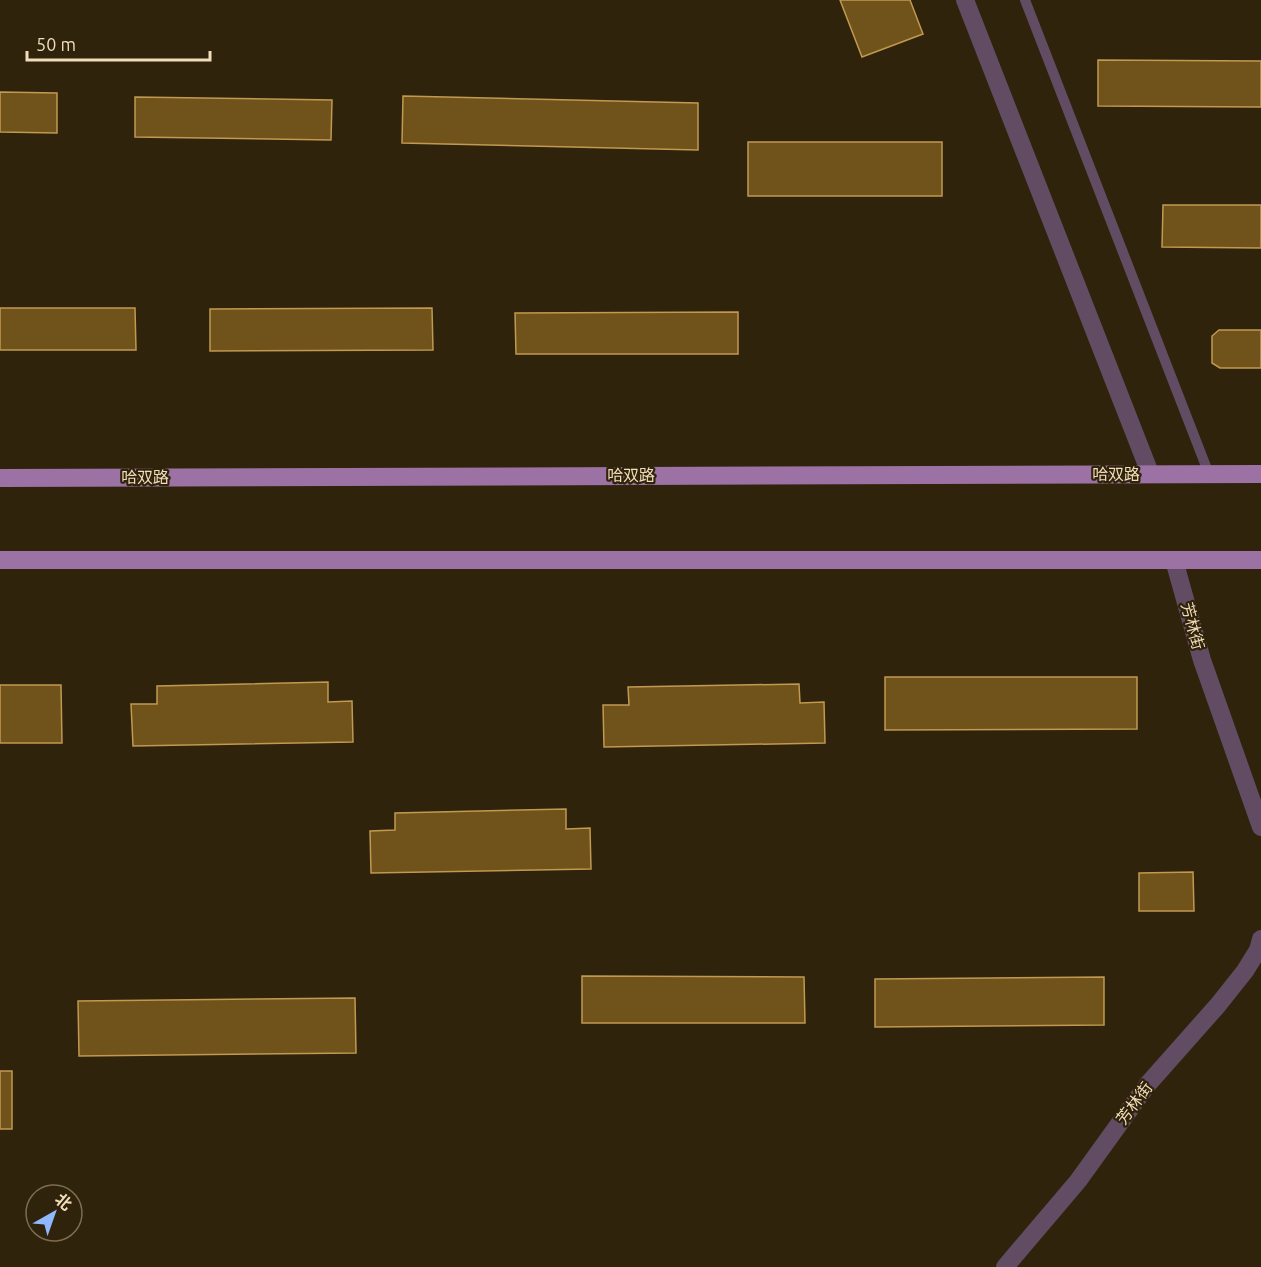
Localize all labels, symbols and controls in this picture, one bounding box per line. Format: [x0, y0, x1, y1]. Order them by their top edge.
scale bar [27, 24, 210, 62]
text: 50 m [36, 34, 76, 54]
street label: 哈双路 [1092, 465, 1140, 483]
street label: 哈双路 [607, 466, 655, 484]
street label: 哈双路 [121, 468, 169, 486]
street label: 芳林街 [1178, 600, 1208, 652]
street label: 芳林街 [1112, 1078, 1156, 1128]
north arrow [24, 1183, 84, 1243]
text: 北 [52, 1189, 76, 1214]

